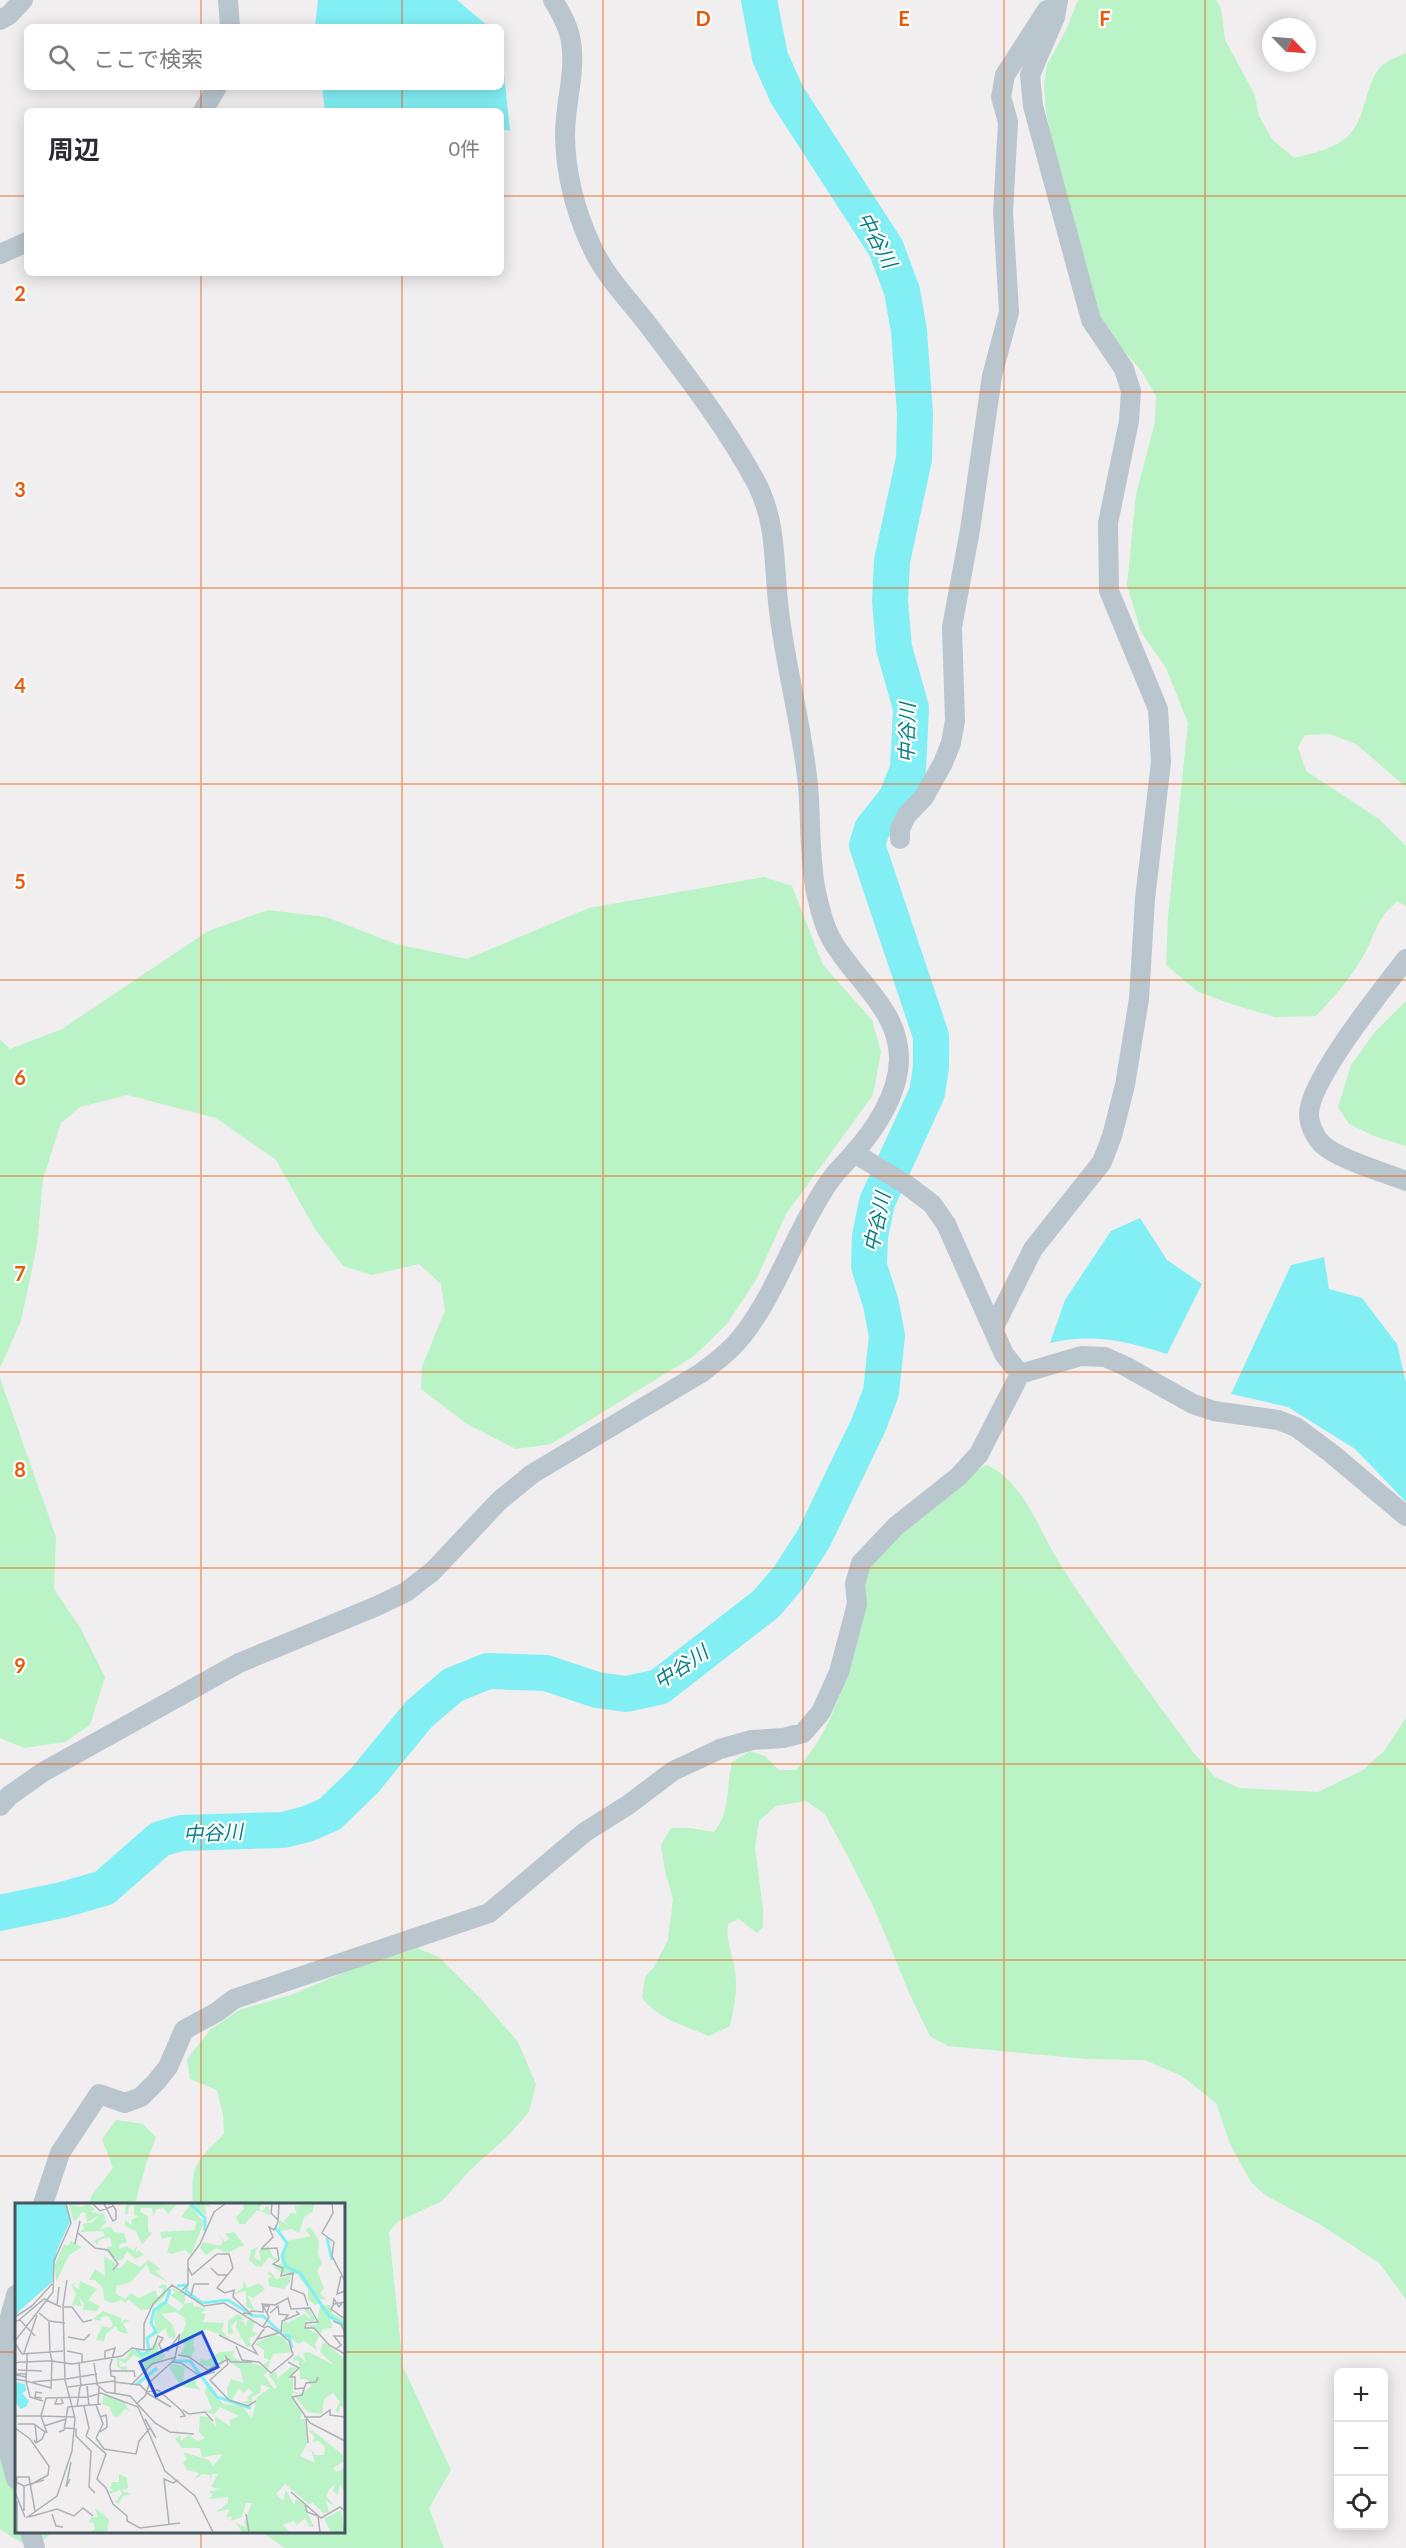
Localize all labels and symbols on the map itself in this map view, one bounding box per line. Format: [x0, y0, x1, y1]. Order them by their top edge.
text: D [695, 6, 711, 30]
text: E [898, 6, 910, 30]
text: F [1099, 6, 1111, 30]
north arrow [1262, 18, 1316, 72]
water label: 中谷川 [853, 207, 904, 273]
text: 2 [14, 281, 26, 305]
text: 3 [14, 477, 26, 501]
text: 4 [14, 673, 26, 697]
water label: 中谷川 [893, 701, 919, 763]
text: 5 [14, 869, 26, 893]
text: 6 [14, 1065, 26, 1089]
water label: 中谷川 [858, 1188, 894, 1254]
text: 7 [14, 1261, 26, 1285]
text: 8 [14, 1457, 26, 1481]
water label: 中谷川 [649, 1638, 714, 1693]
text: 9 [14, 1653, 26, 1677]
water label: 中谷川 [182, 1818, 246, 1846]
inset map [15, 2203, 345, 2533]

